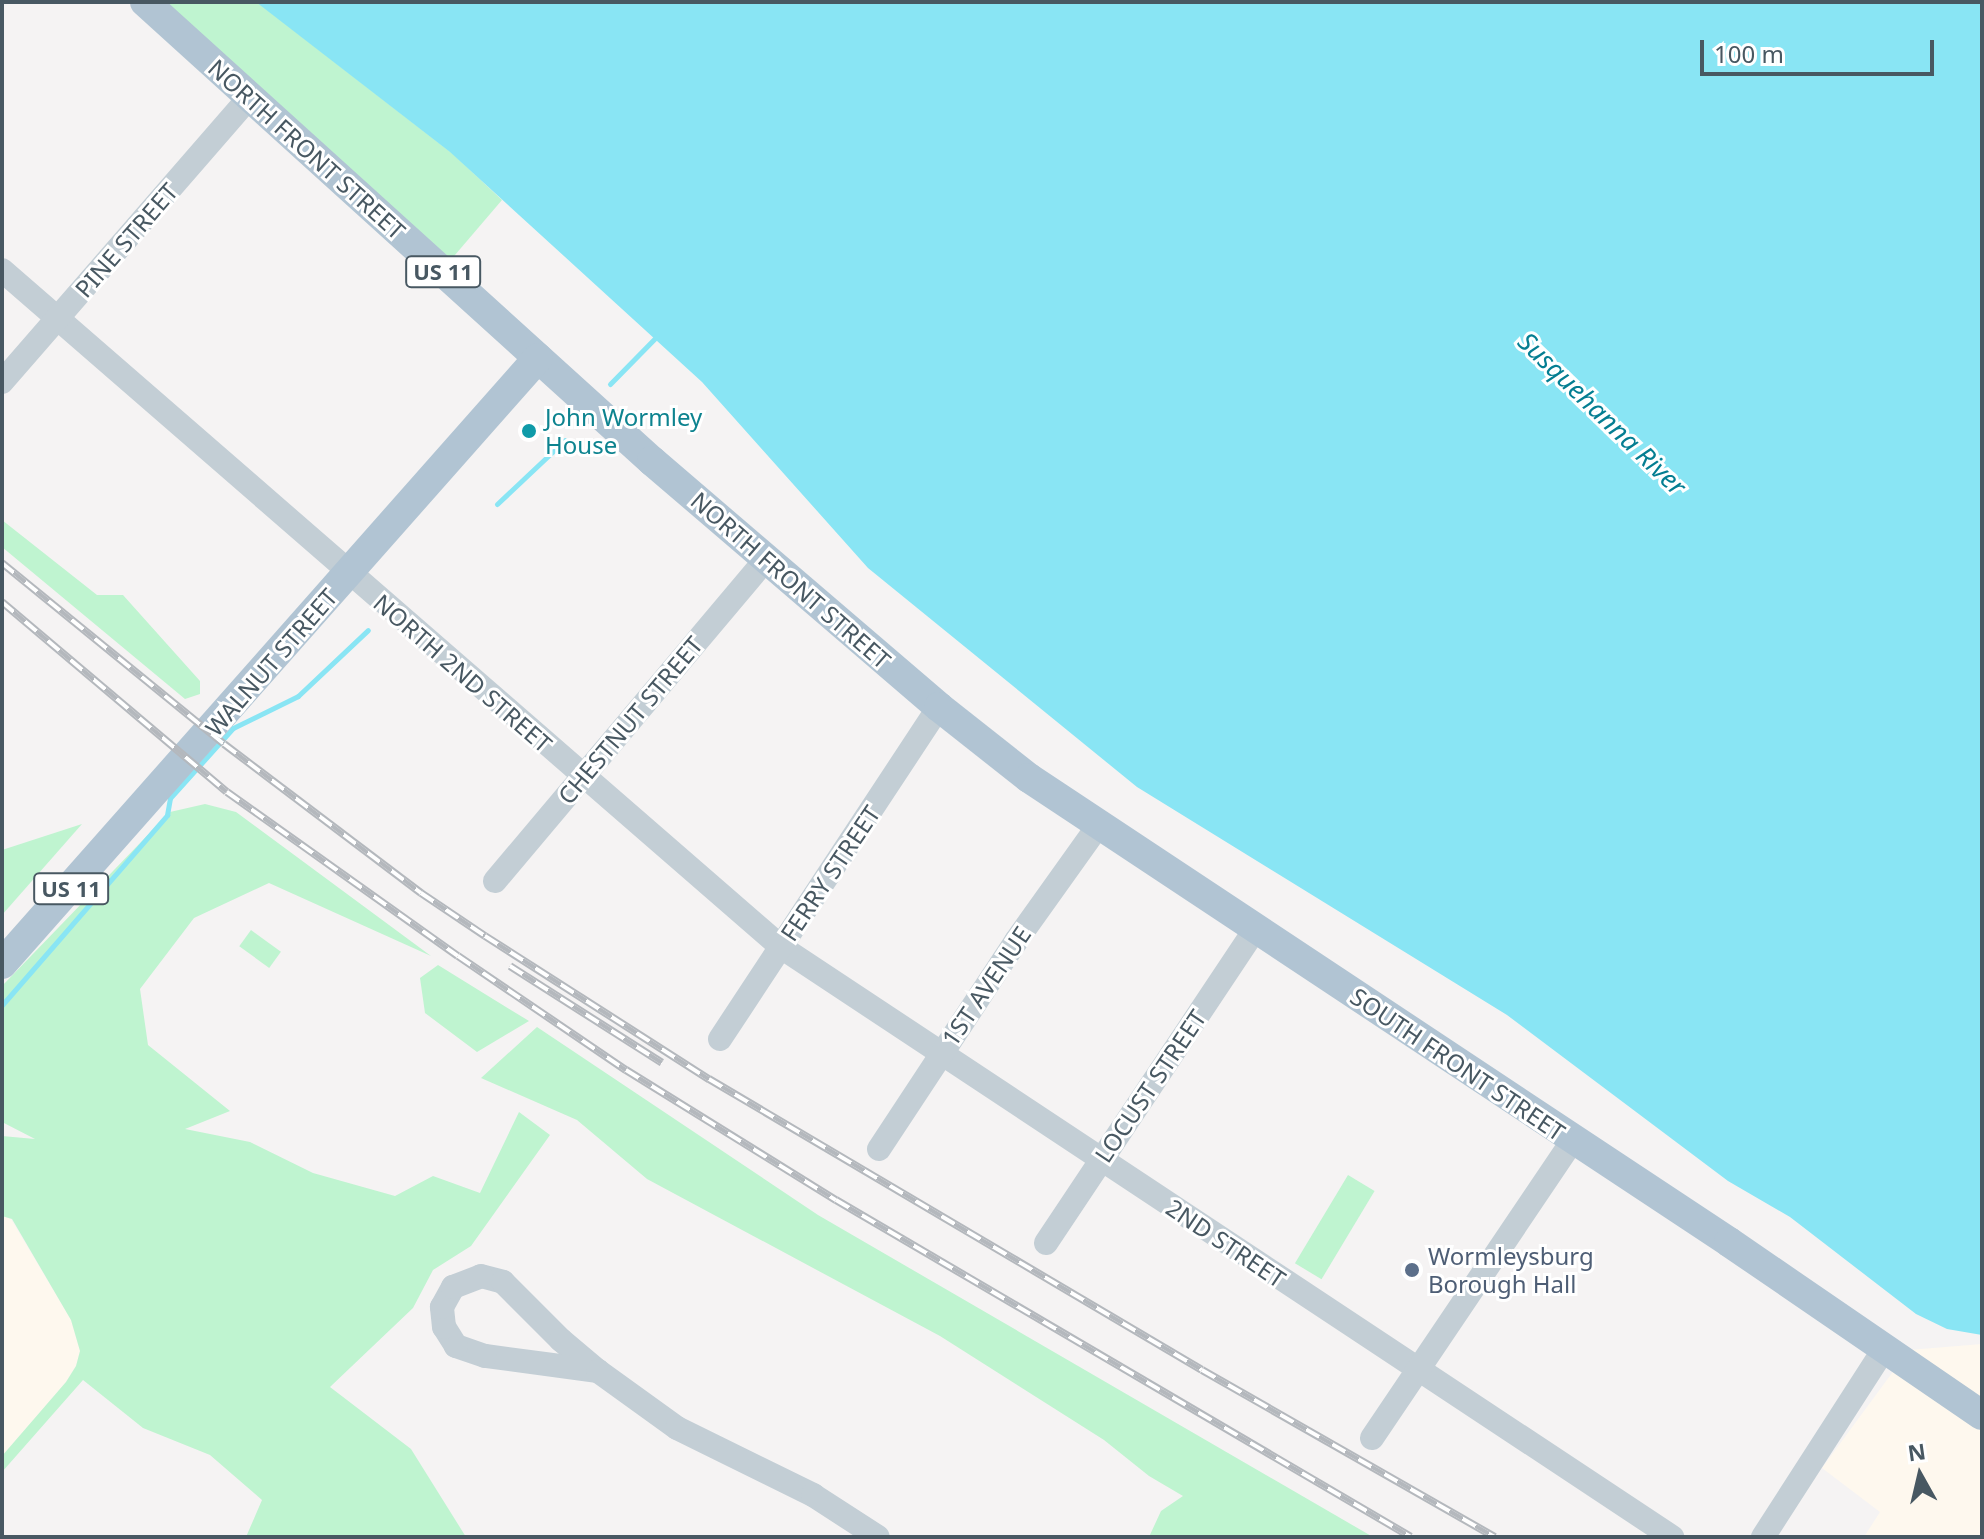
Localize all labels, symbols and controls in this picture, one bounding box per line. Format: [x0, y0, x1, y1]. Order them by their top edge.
scale bar [1704, 24, 1938, 74]
text: 100 m [1714, 37, 1784, 70]
street label: NORTH FRONT STREET [203, 53, 411, 245]
street label: PINE STREET [69, 177, 183, 303]
road number: US 11 [405, 254, 481, 290]
water label: Susquehanna River [1512, 326, 1692, 502]
place label: John Wormley House [545, 403, 702, 459]
marker: John Wormley House [520, 422, 538, 440]
street label: NORTH FRONT STREET [685, 486, 897, 674]
street label: WALNUT STREET [199, 582, 343, 742]
street label: NORTH 2ND STREET [368, 588, 558, 758]
street label: CHESTNUT STREET [552, 630, 708, 810]
street label: FERRY STREET [774, 800, 886, 946]
road number: US 11 [33, 871, 109, 907]
street label: 1ST AVENUE [936, 921, 1036, 1051]
street label: SOUTH FRONT STREET [1345, 982, 1571, 1146]
street label: LOCUST STREET [1088, 1004, 1212, 1168]
street label: 2ND STREET [1161, 1193, 1291, 1293]
place label: Wormleysburg Borough Hall [1428, 1242, 1594, 1298]
marker: Wormleysburg Borough Hall [1403, 1261, 1421, 1279]
north arrow [1880, 1435, 1960, 1515]
text: N [1906, 1435, 1928, 1467]

